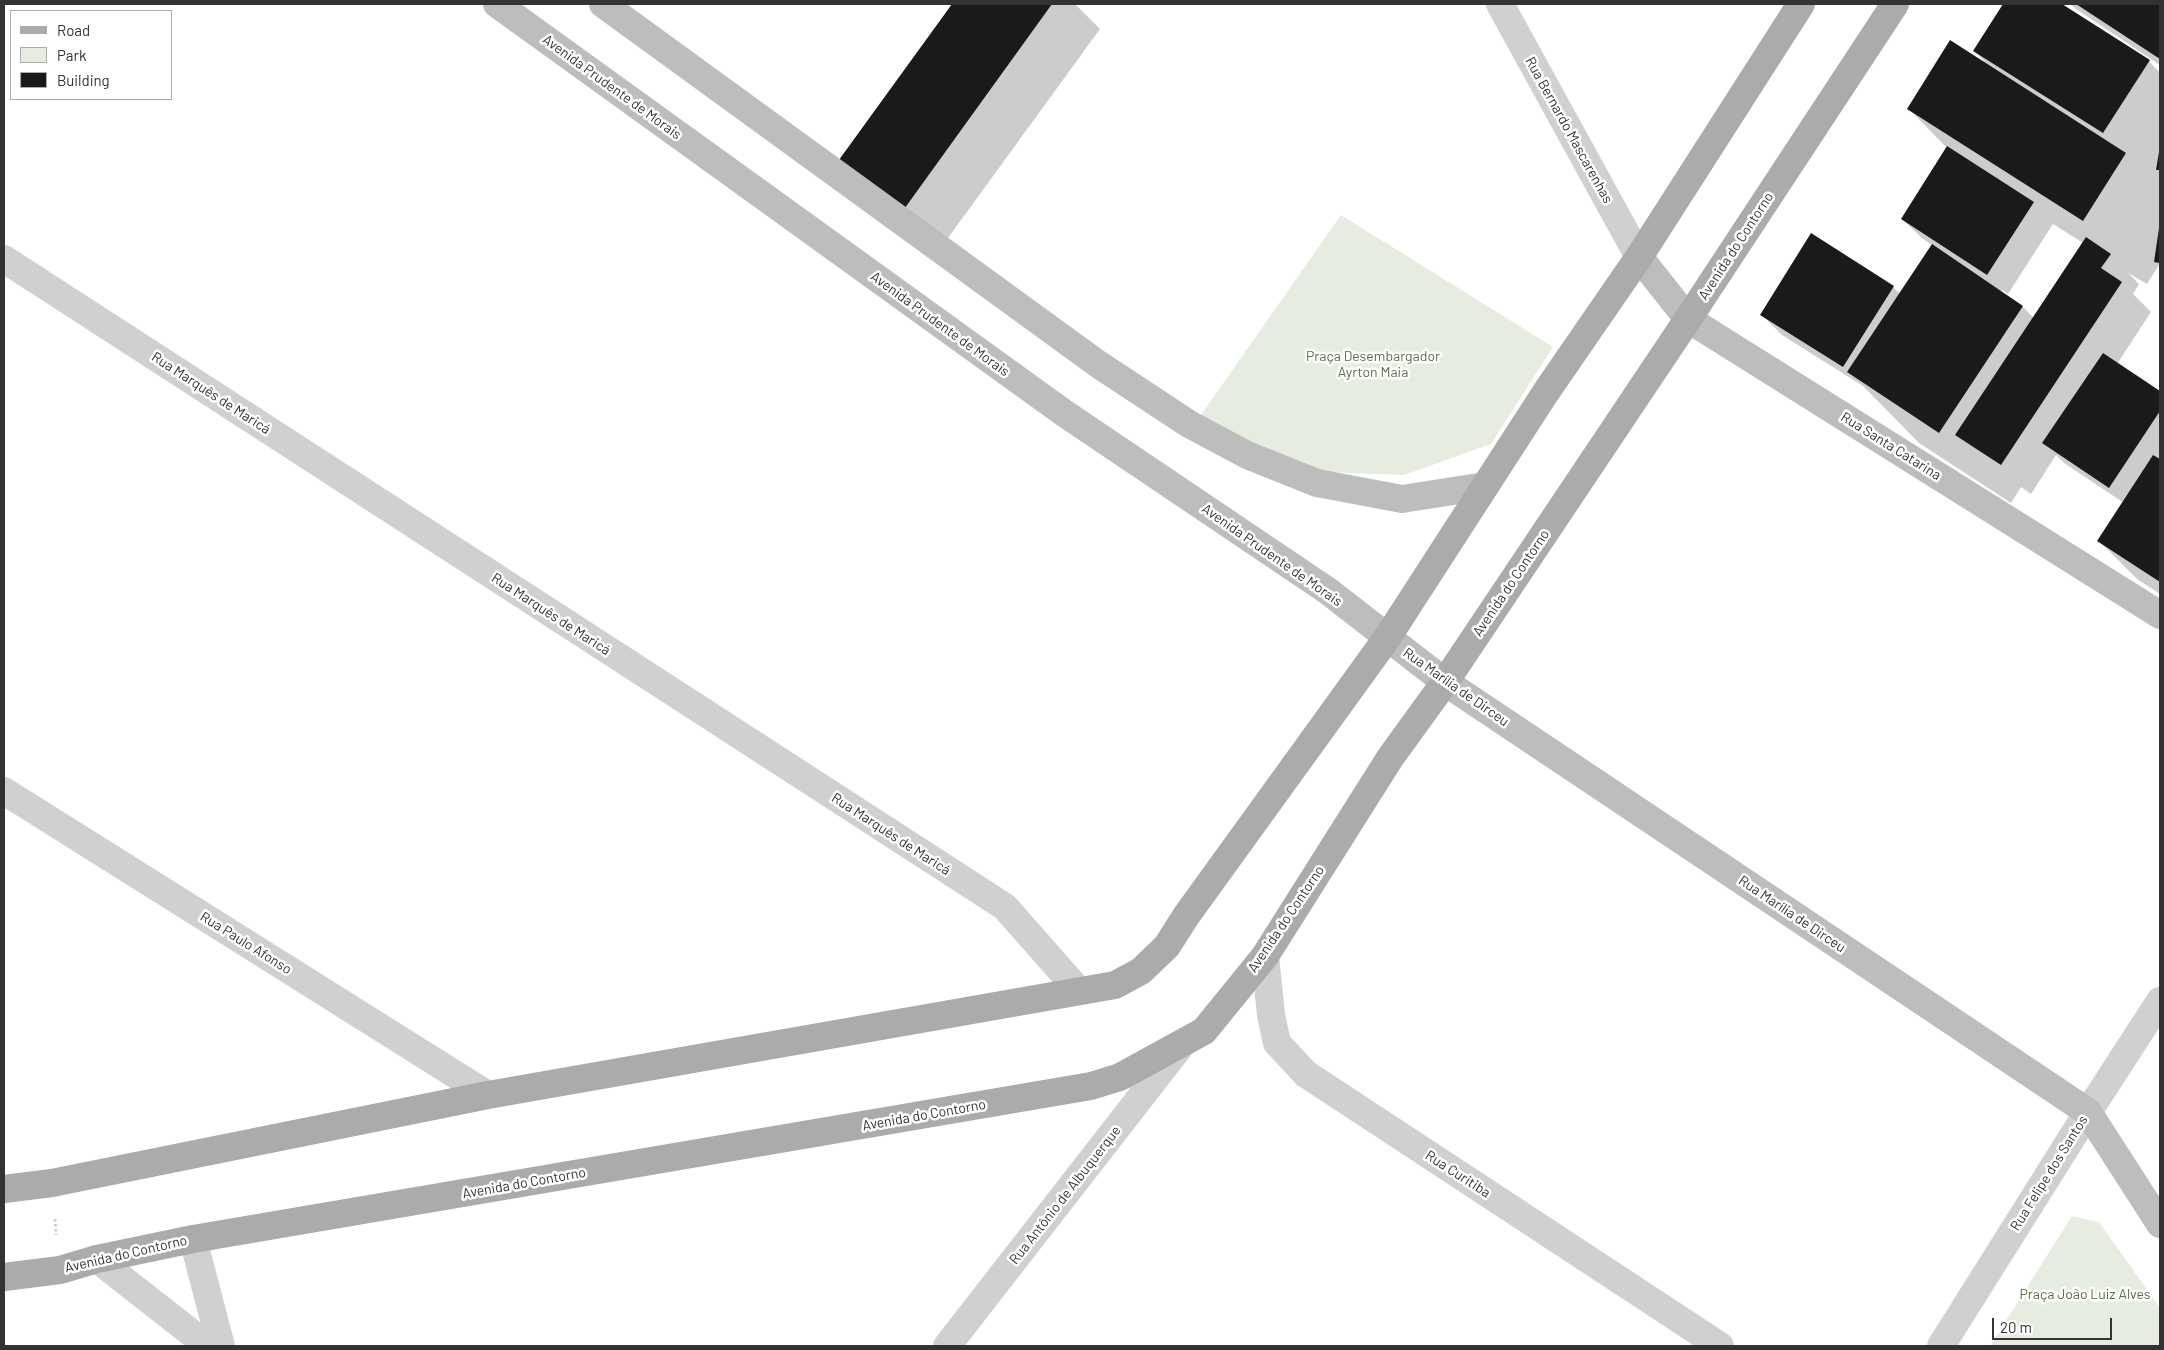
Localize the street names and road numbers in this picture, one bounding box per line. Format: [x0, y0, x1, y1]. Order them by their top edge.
street label: Avenida Prudente de Morais [539, 31, 685, 143]
street label: Rua Bernardo Mascarenhas [1522, 54, 1616, 206]
street label: Avenida do Contorno [1695, 189, 1777, 303]
street label: Avenida Prudente de Morais [867, 268, 1013, 380]
street label: Rua Marquês de Maricá [148, 348, 274, 438]
street label: Rua Santa Catarina [1838, 408, 1944, 484]
street label: Avenida Prudente de Morais [1199, 500, 1345, 610]
street label: Avenida do Contorno [1469, 526, 1553, 640]
street label: Rua Marquês de Maricá [488, 569, 614, 659]
street label: Rua Marília de Dirceu [1400, 644, 1512, 730]
street label: Rua Marquês de Maricá [828, 789, 954, 879]
street label: Avenida do Contorno [1244, 862, 1328, 976]
street label: Rua Marília de Dirceu [1735, 872, 1849, 956]
street label: Rua Paulo Afonso [197, 908, 295, 978]
street label: Avenida do Contorno [861, 1096, 987, 1134]
street label: Rua Felipe dos Santos [2007, 1112, 2091, 1234]
street label: Rua Antônio de Albuquerque [1006, 1122, 1124, 1268]
street label: Rua Curitiba [1422, 1147, 1494, 1201]
street label: Avenida do Contorno [461, 1164, 587, 1202]
street label: Avenida do Contorno [63, 1232, 189, 1276]

